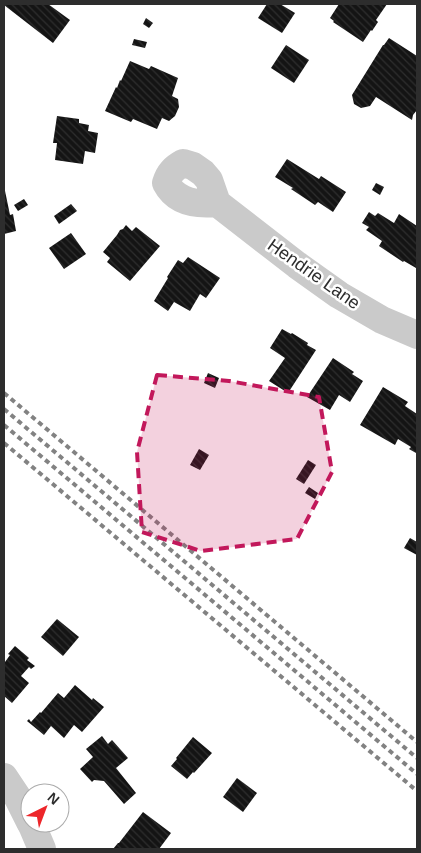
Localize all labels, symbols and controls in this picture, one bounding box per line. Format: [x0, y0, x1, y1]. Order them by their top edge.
street label: Hendrie Lane [264, 235, 364, 313]
north arrow [20, 783, 70, 833]
text: N [45, 789, 63, 808]

